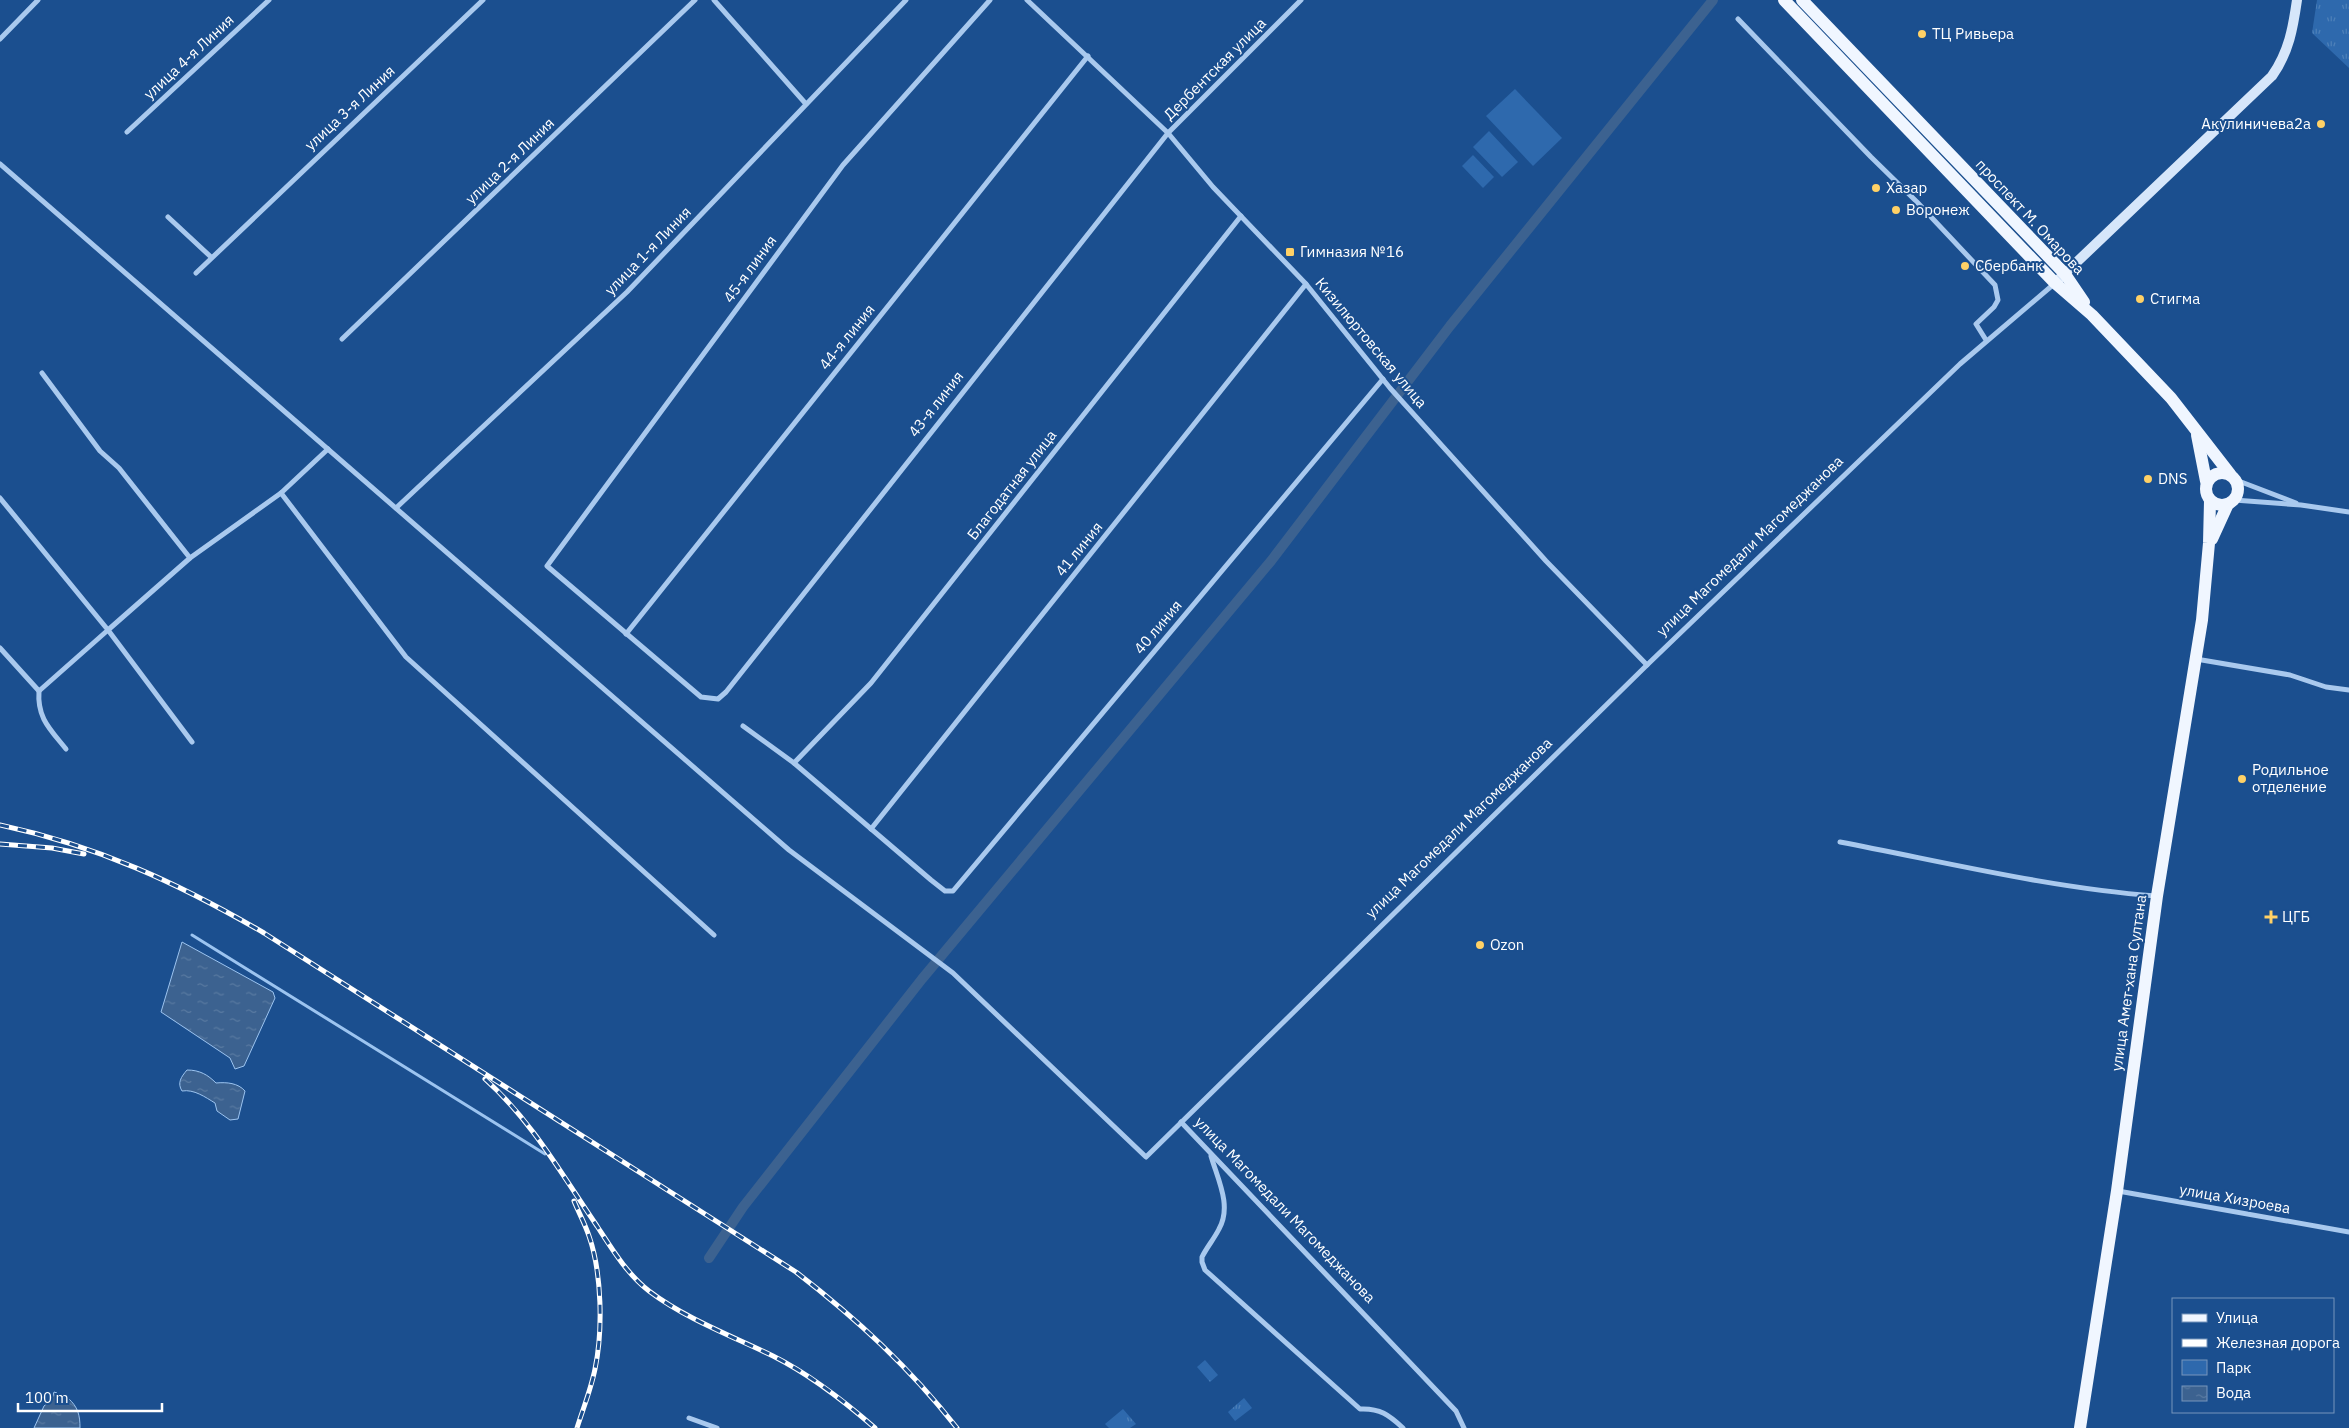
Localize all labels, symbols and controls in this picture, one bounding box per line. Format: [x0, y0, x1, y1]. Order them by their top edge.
street label: улица 4-я Линия [140, 10, 238, 103]
street label: Дербентская улица [1159, 13, 1270, 124]
place label: ТЦ Ривьера [1932, 24, 2014, 43]
marker: ТЦ Ривьера [1916, 28, 1928, 40]
street label: улица 3-я Линия [301, 61, 399, 154]
street label: улица 2-я Линия [461, 113, 558, 208]
place label: Акулиничева2а [2201, 114, 2311, 133]
marker: Акулиничева2а [2315, 118, 2327, 130]
street label: проспект М. Омарова [1972, 155, 2089, 278]
place label: Хазар [1886, 178, 1927, 197]
marker: Хазар [1870, 182, 1882, 194]
place label: Воронеж [1906, 200, 1970, 219]
street label: улица 1-я Линия [600, 202, 695, 299]
marker: Воронеж [1890, 204, 1902, 216]
street label: 45-я линия [719, 231, 780, 306]
place label: Гимназия №16 [1300, 242, 1404, 261]
marker: Гимназия №16 [1284, 246, 1296, 258]
place label: Сбербанк [1975, 256, 2043, 275]
marker: Сбербанк [1959, 260, 1971, 272]
street label: Кизилюртовская улица [1311, 274, 1431, 412]
place label: Стигма [2150, 289, 2200, 308]
marker: Стигма [2134, 293, 2146, 305]
street label: 44-я линия [815, 300, 879, 373]
street label: 43-я линия [904, 367, 967, 440]
street label: Благодатная улица [963, 426, 1060, 543]
street label: улица Магомедали Магомеджановa [1652, 451, 1847, 640]
place label: DNS [2158, 469, 2187, 488]
marker: DNS [2142, 473, 2154, 485]
street label: 41 линия [1051, 518, 1106, 580]
street label: 40 линия [1130, 596, 1186, 657]
street label: улица Магомедали Магомеджановa [1361, 733, 1556, 922]
place label: Родильное отделение [2252, 760, 2329, 796]
marker: Родильное отделение [2236, 773, 2248, 785]
street label: улица Амет-хана Султана [2107, 894, 2150, 1072]
place label: ЦГБ [2282, 907, 2310, 926]
marker: ЦГБ [2264, 910, 2278, 924]
place label: Ozon [1490, 935, 1524, 954]
marker: Ozon [1474, 939, 1486, 951]
street label: улица Магомедали Магомеджановa [1191, 1112, 1380, 1307]
street label: улица Хизроева [2178, 1179, 2292, 1218]
legend [2172, 1298, 2334, 1413]
text: Улица [2216, 1308, 2258, 1327]
text: Железная дорога [2216, 1333, 2340, 1352]
text: Парк [2216, 1358, 2251, 1377]
scale bar [18, 1380, 161, 1412]
text: Вода [2216, 1383, 2251, 1402]
text: 100 m [25, 1388, 69, 1407]

